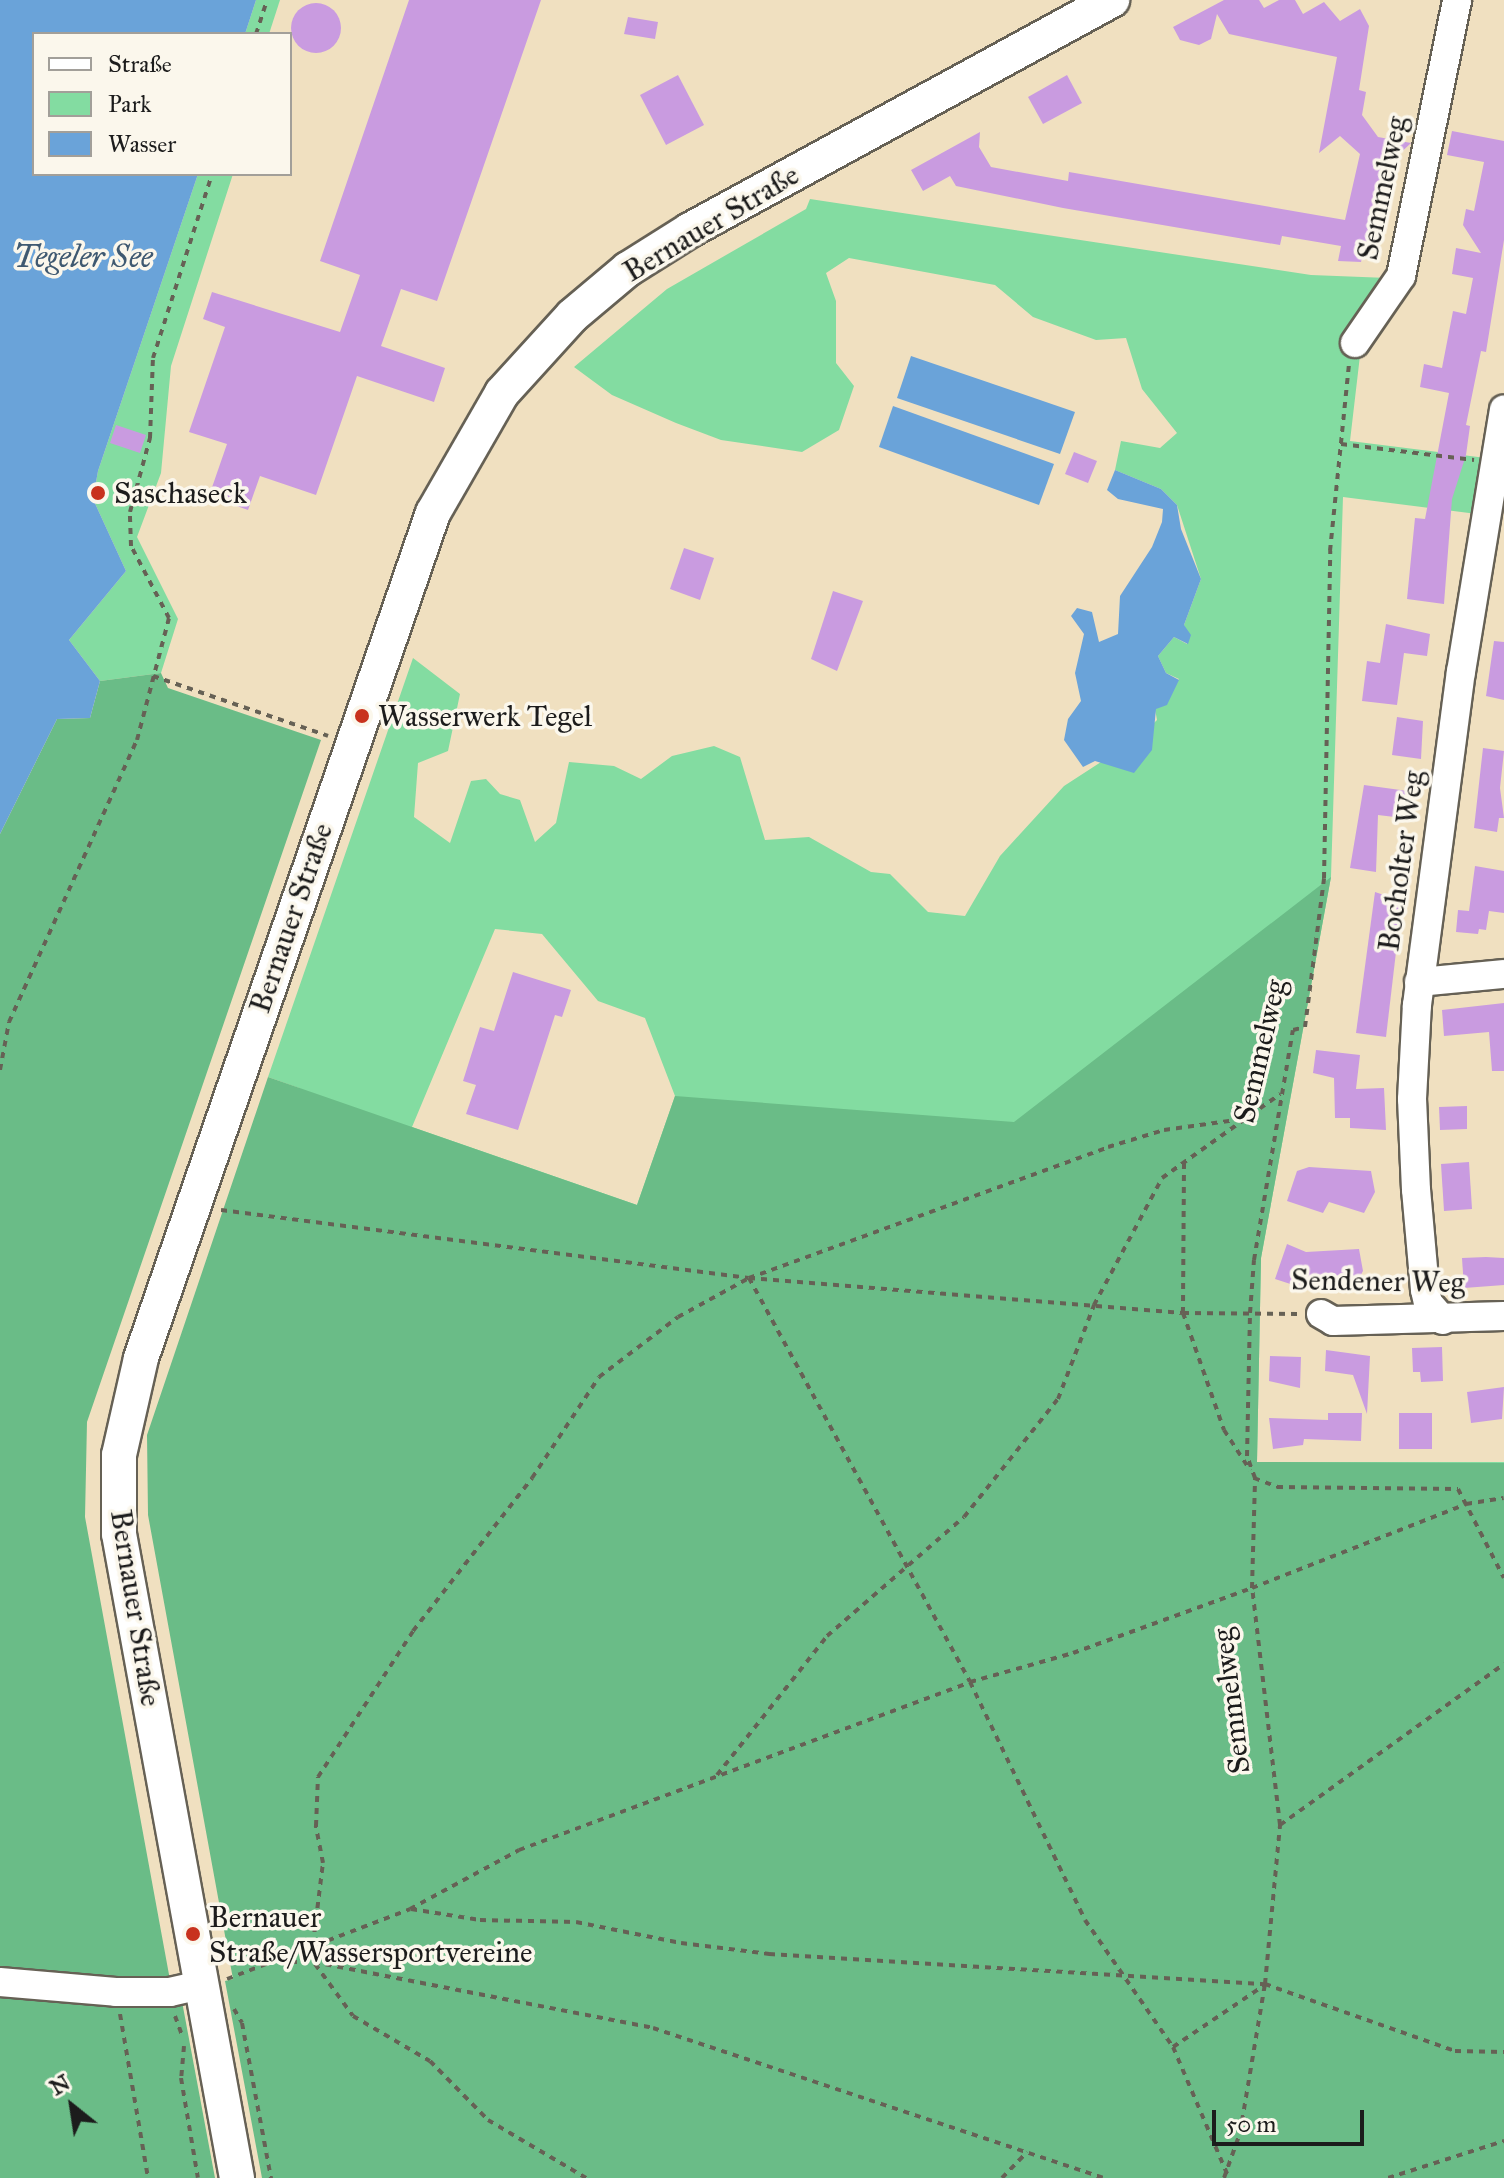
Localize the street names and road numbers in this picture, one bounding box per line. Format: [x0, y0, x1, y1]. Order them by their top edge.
street label: Semmelweg [1349, 113, 1415, 263]
street label: Bernauer Straße [617, 156, 805, 290]
street label: Bocholter Weg [1370, 768, 1432, 954]
street label: Bernauer Straße [242, 818, 340, 1018]
street label: Semmelweg [1226, 976, 1294, 1126]
street label: Sendener Weg [1291, 1261, 1465, 1301]
street label: Bernauer Straße [103, 1507, 169, 1709]
street label: Semmelweg [1204, 1626, 1258, 1776]

